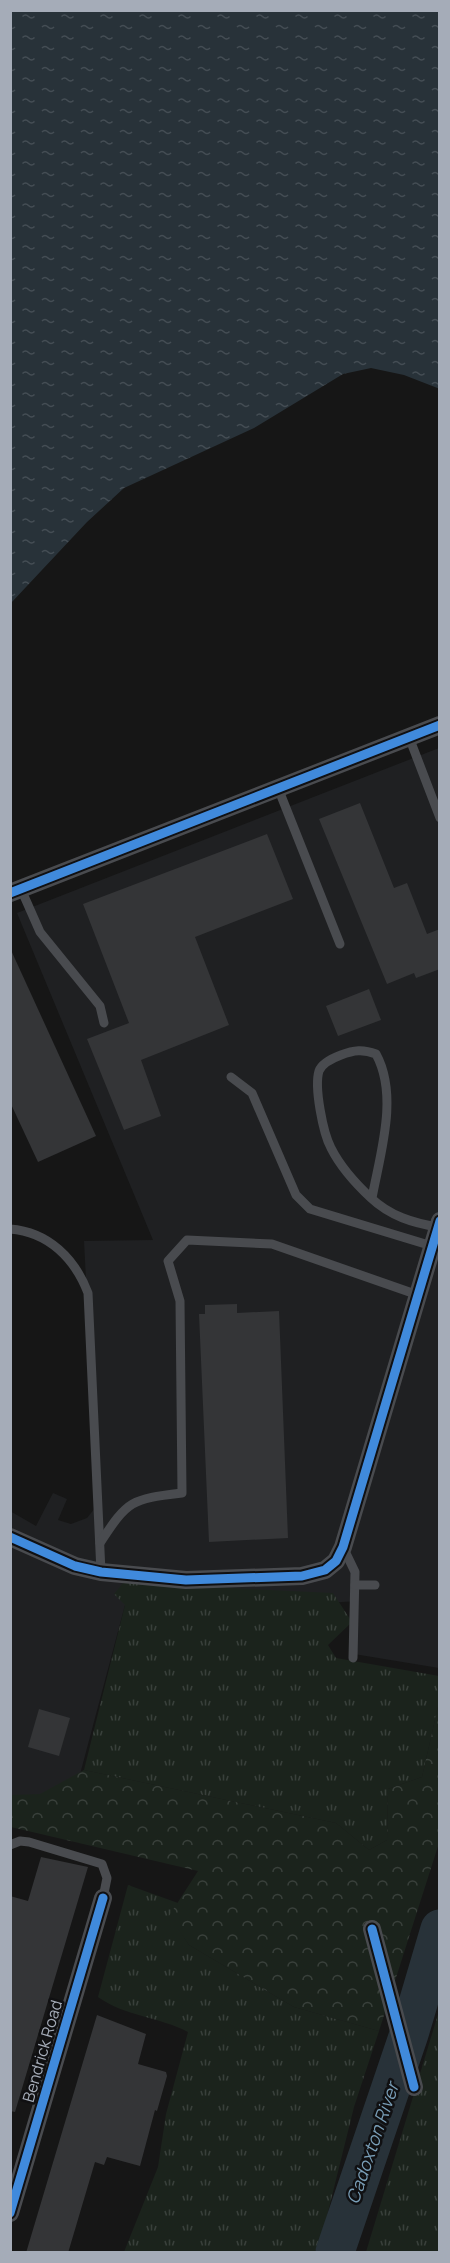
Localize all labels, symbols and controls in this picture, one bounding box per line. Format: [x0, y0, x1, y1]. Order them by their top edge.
street label: Bendrick Road [17, 1997, 67, 2105]
water label: Cadoxton River [340, 2077, 405, 2207]

